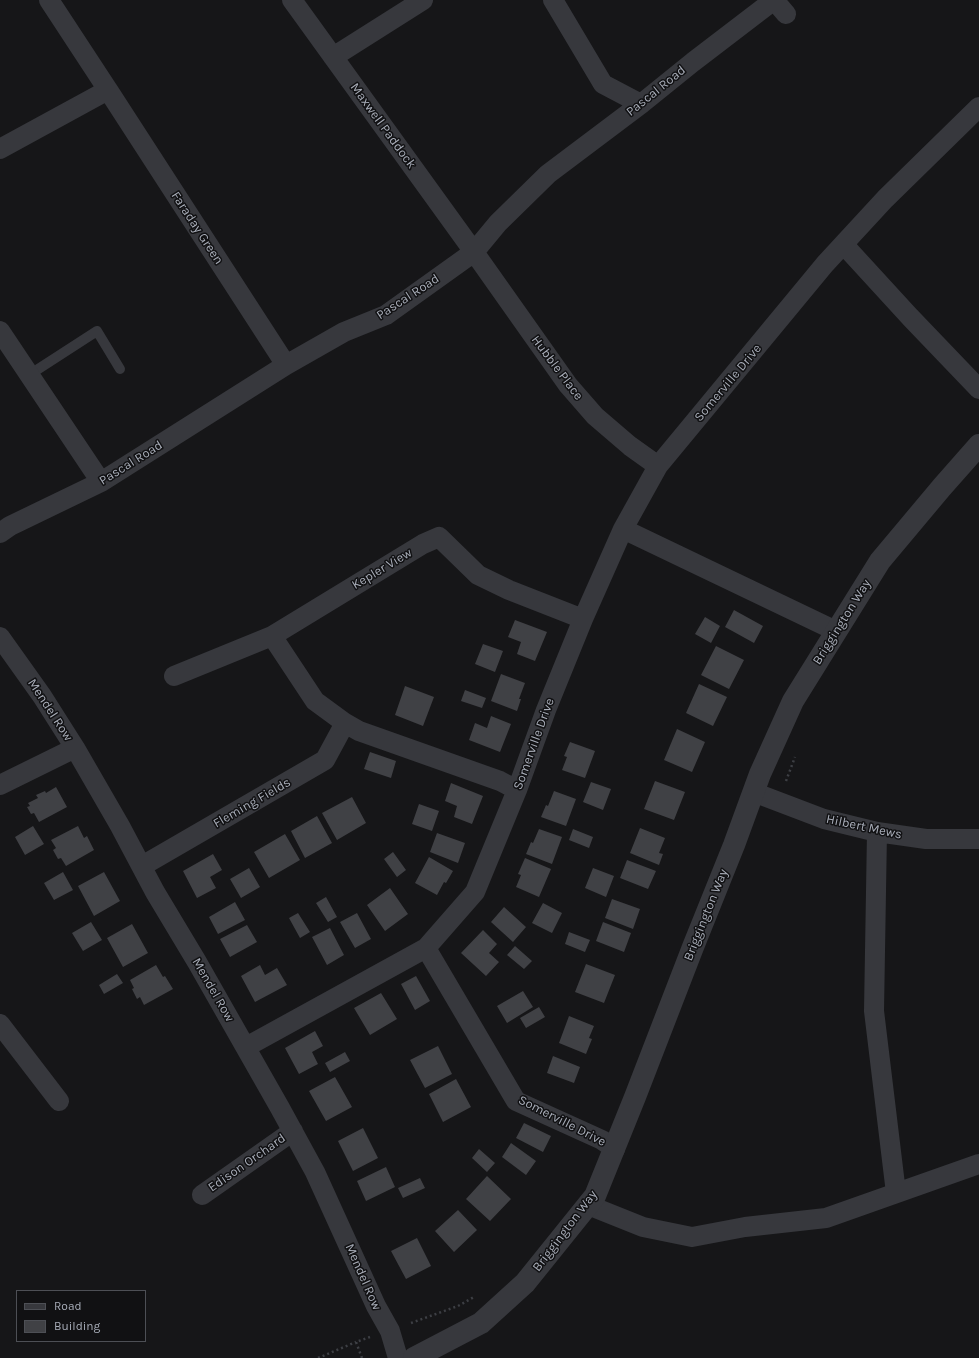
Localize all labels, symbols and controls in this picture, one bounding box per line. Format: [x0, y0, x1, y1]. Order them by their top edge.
street label: Pascal Road [623, 62, 689, 120]
street label: Maxwell Paddock [347, 80, 419, 172]
street label: Faraday Green [168, 189, 226, 267]
street label: Pascal Road [374, 271, 442, 323]
street label: Hubble Place [528, 333, 586, 403]
street label: Somerville Drive [691, 341, 765, 425]
street label: Pascal Road [96, 437, 166, 489]
street label: Kepler View [349, 545, 415, 593]
street label: Briggington Way [809, 576, 875, 668]
street label: Mendel Row [24, 676, 76, 744]
street label: Somerville Drive [510, 696, 558, 792]
street label: Fleming Fields [210, 775, 294, 831]
street label: Hilbert Mews [825, 811, 903, 843]
street label: Briggington Way [680, 867, 732, 963]
street label: Mendel Row [188, 955, 238, 1025]
street label: Somerville Drive [516, 1092, 608, 1150]
street label: Edison Orchard [205, 1131, 289, 1195]
street label: Briggington Way [529, 1187, 601, 1275]
street label: Mendel Row [341, 1241, 385, 1313]
legend [16, 1290, 146, 1342]
text: Road [54, 1299, 82, 1313]
text: Building [54, 1319, 100, 1333]

